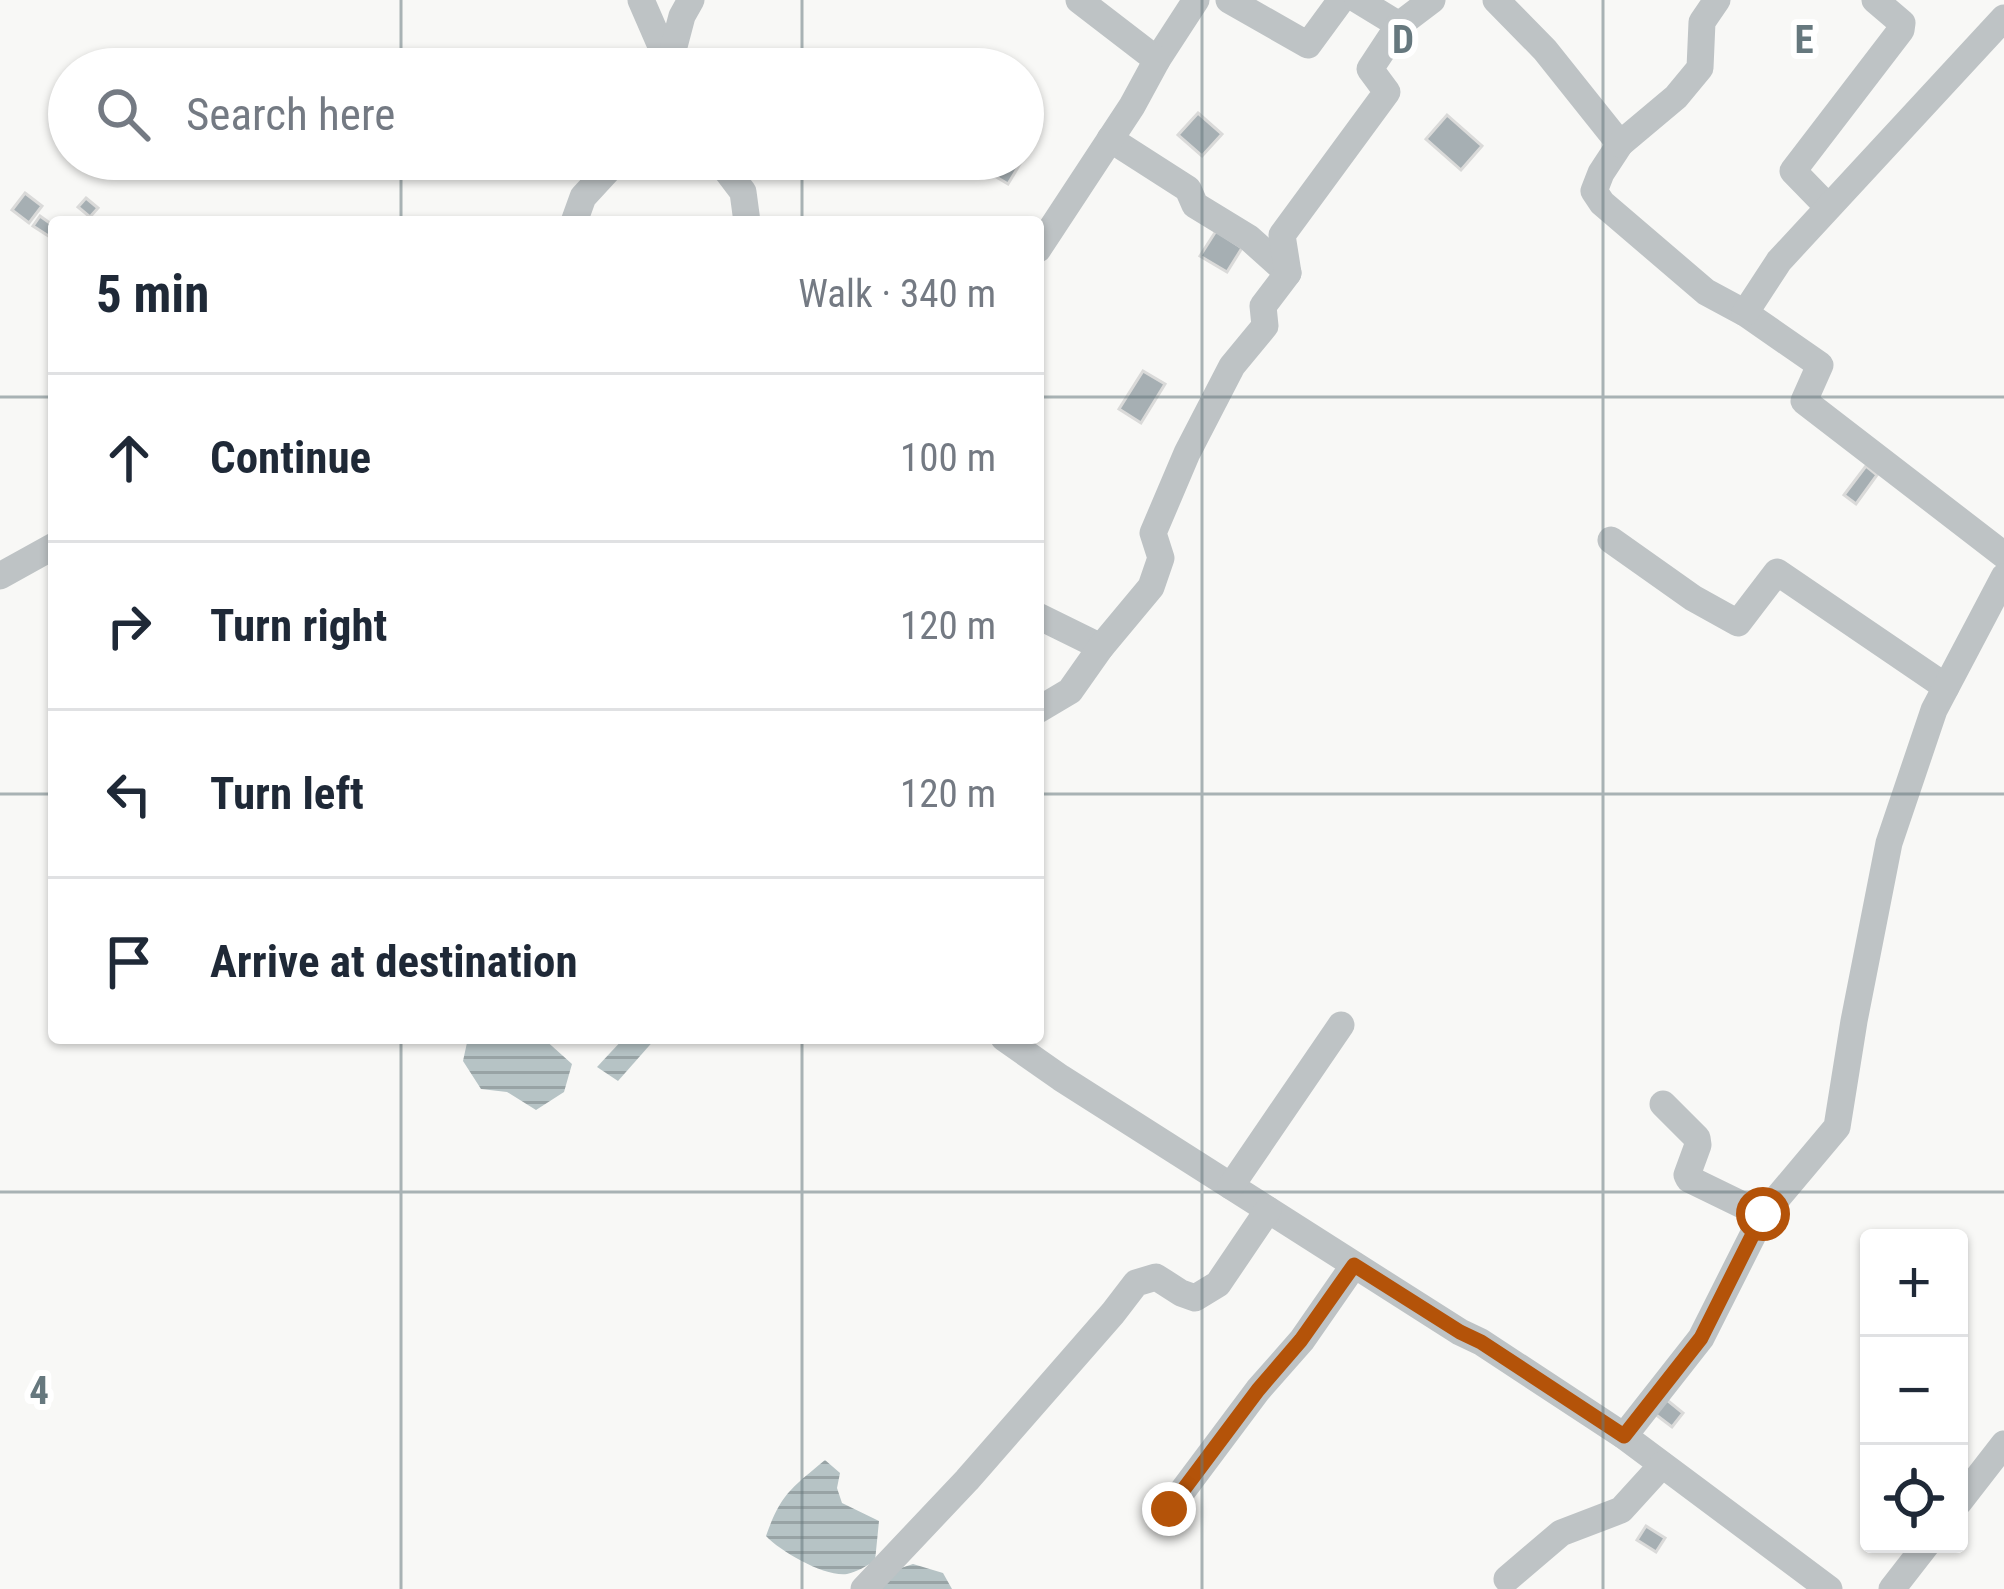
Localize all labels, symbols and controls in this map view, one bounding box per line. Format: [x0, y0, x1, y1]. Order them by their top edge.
text: D [1392, 17, 1414, 63]
text: E [1794, 17, 1814, 63]
search box [48, 48, 1044, 180]
icon: search [90, 81, 156, 147]
text: Search here [186, 88, 395, 141]
text: 5 min [96, 265, 209, 324]
text: Walk · 340 m [798, 271, 996, 317]
icon: ahead [96, 425, 162, 491]
text: Continue [210, 431, 371, 484]
text: 100 m [900, 435, 996, 481]
icon: right [96, 593, 162, 659]
text: Turn right [210, 599, 387, 652]
text: 120 m [900, 603, 996, 649]
icon: left [96, 761, 162, 827]
text: Turn left [210, 767, 364, 820]
text: 120 m [900, 771, 996, 817]
icon: arrive [96, 929, 162, 995]
text: Arrive at destination [210, 935, 578, 988]
route start [1736, 1187, 1790, 1241]
map controls [1860, 1229, 1968, 1553]
button: + [1860, 1229, 1968, 1337]
button: − [1860, 1337, 1968, 1445]
text: 4 [29, 1368, 49, 1414]
button: locate [1860, 1445, 1968, 1553]
route end [1142, 1482, 1196, 1536]

